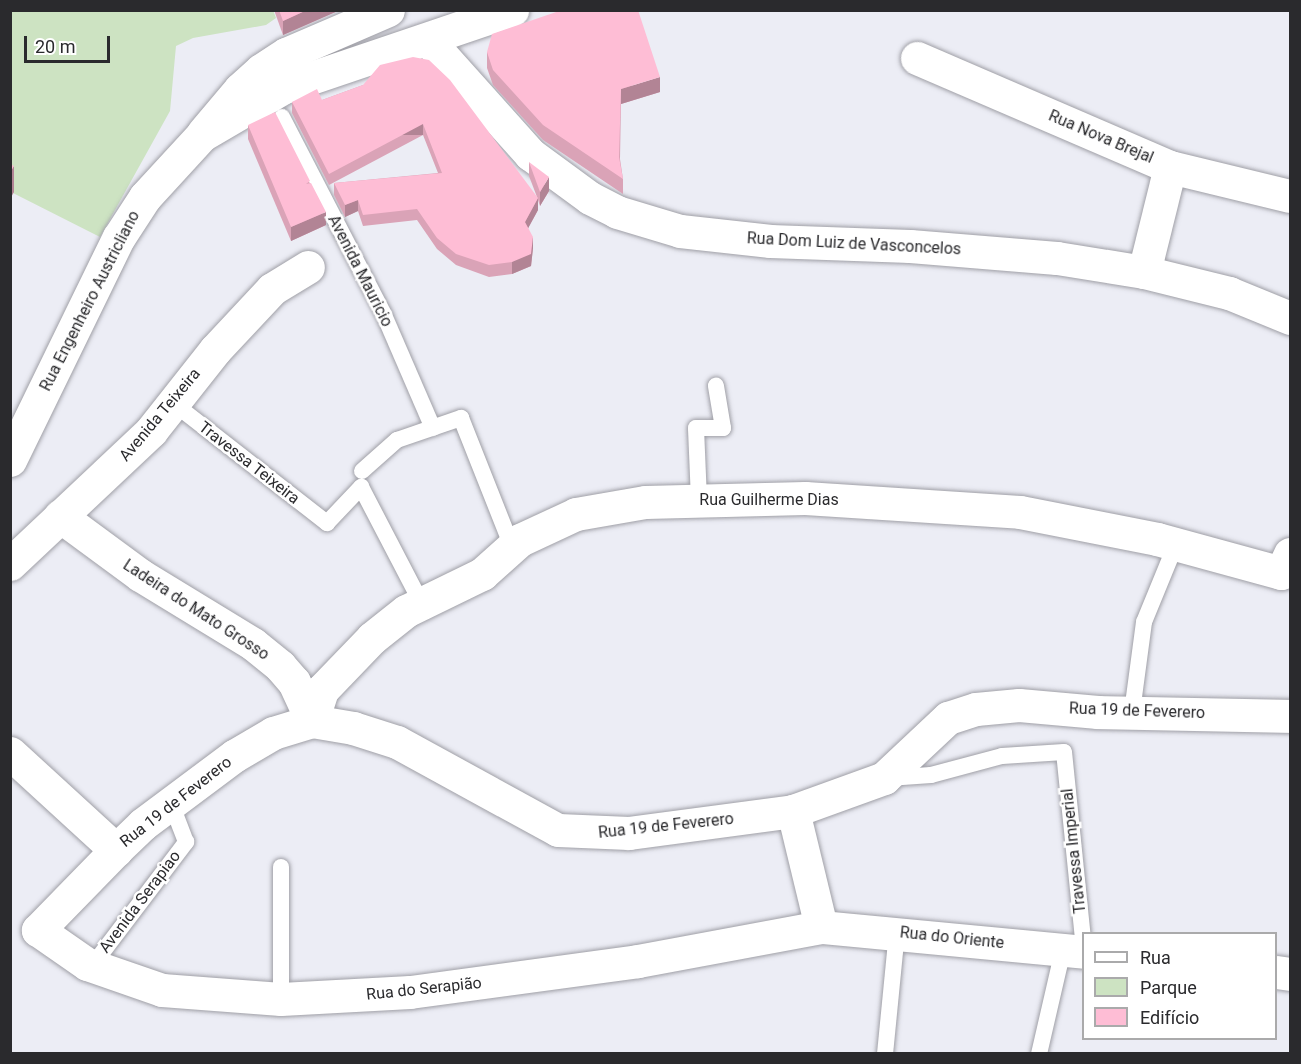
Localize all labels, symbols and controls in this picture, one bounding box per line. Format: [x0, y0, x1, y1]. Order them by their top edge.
scale bar [27, 24, 112, 62]
text: 20 m [35, 36, 75, 57]
street label: Rua Nova Brejal [1046, 106, 1156, 168]
street label: Rua Engenheiro Austricliano [36, 208, 144, 394]
street label: Avenida Mauricio [324, 212, 396, 330]
street label: Rua Dom Luiz de Vasconcelos [746, 229, 962, 259]
street label: Avenida Teixeira [115, 365, 205, 465]
street label: Travessa Teixeira [195, 418, 303, 508]
street label: Rua Guilherme Dias [699, 490, 839, 510]
street label: Ladeira do Mato Grosso [119, 556, 273, 664]
street label: Rua 19 de Feverero [1069, 699, 1205, 723]
street label: Rua 19 de Feverero [116, 753, 236, 851]
street label: Travessa Imperial [1058, 787, 1090, 915]
street label: Rua 19 de Feverero [597, 809, 735, 843]
street label: Avenida Serapiao [95, 847, 185, 957]
street label: Rua do Oriente [899, 923, 1005, 953]
legend [1082, 932, 1277, 1040]
text: Rua [1140, 947, 1171, 968]
street label: Rua do Serapião [365, 973, 483, 1005]
text: Parque [1140, 977, 1197, 998]
text: Edifício [1140, 1007, 1199, 1028]

